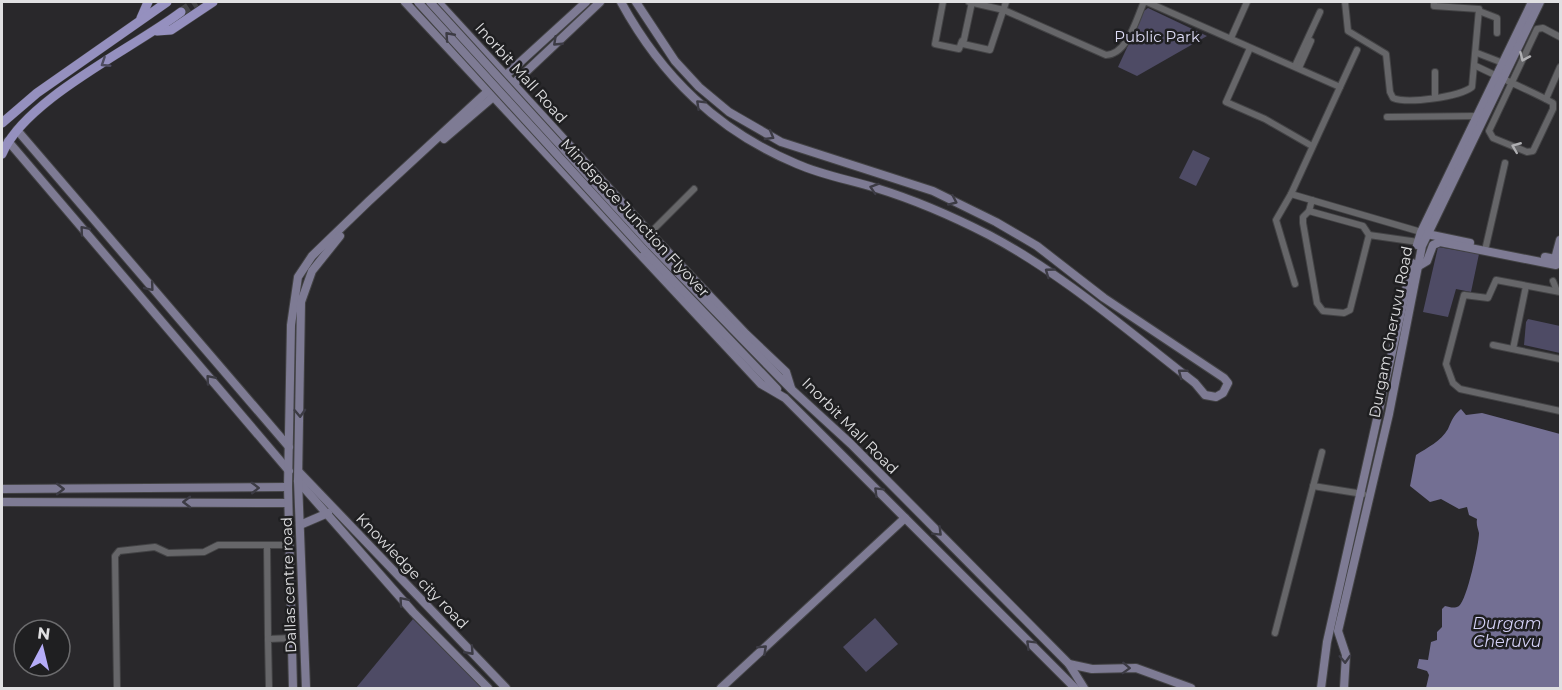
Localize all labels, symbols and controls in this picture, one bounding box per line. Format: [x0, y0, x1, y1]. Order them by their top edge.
street label: Inorbit Mall Road [471, 19, 571, 127]
park label: Public Park [1114, 27, 1200, 46]
one-way arrow [445, 32, 456, 43]
one-way arrow [554, 35, 564, 46]
one-way arrow [1519, 51, 1531, 62]
one-way arrow [101, 55, 112, 66]
one-way arrow [697, 100, 707, 111]
one-way arrow [764, 128, 774, 140]
street label: Mindspace Junction Flyover [557, 135, 714, 301]
one-way arrow [1511, 142, 1522, 154]
one-way arrow [869, 183, 880, 195]
one-way arrow [947, 193, 958, 205]
one-way arrow [80, 226, 91, 237]
street label: Durgam Cheruvu Road [1365, 244, 1416, 419]
one-way arrow [1044, 268, 1055, 279]
one-way arrow [143, 280, 154, 291]
one-way arrow [1177, 369, 1188, 380]
street label: Inorbit Mall Road [798, 374, 902, 478]
one-way arrow [206, 375, 217, 386]
one-way arrow [293, 408, 306, 417]
one-way arrow [250, 481, 259, 494]
one-way arrow [55, 483, 64, 495]
one-way arrow [874, 487, 885, 497]
one-way arrow [183, 496, 192, 508]
street label: Knowledge city road [352, 509, 473, 633]
street label: Dallas centre road [277, 517, 300, 653]
one-way arrow [931, 526, 942, 536]
one-way arrow [400, 597, 411, 608]
water label: Durgam Cheruvu [1473, 614, 1542, 651]
north arrow [12, 618, 72, 678]
text: N [36, 623, 51, 644]
one-way arrow [1027, 640, 1037, 651]
one-way arrow [463, 644, 474, 655]
one-way arrow [757, 645, 767, 656]
one-way arrow [1338, 655, 1351, 664]
one-way arrow [1122, 662, 1131, 675]

